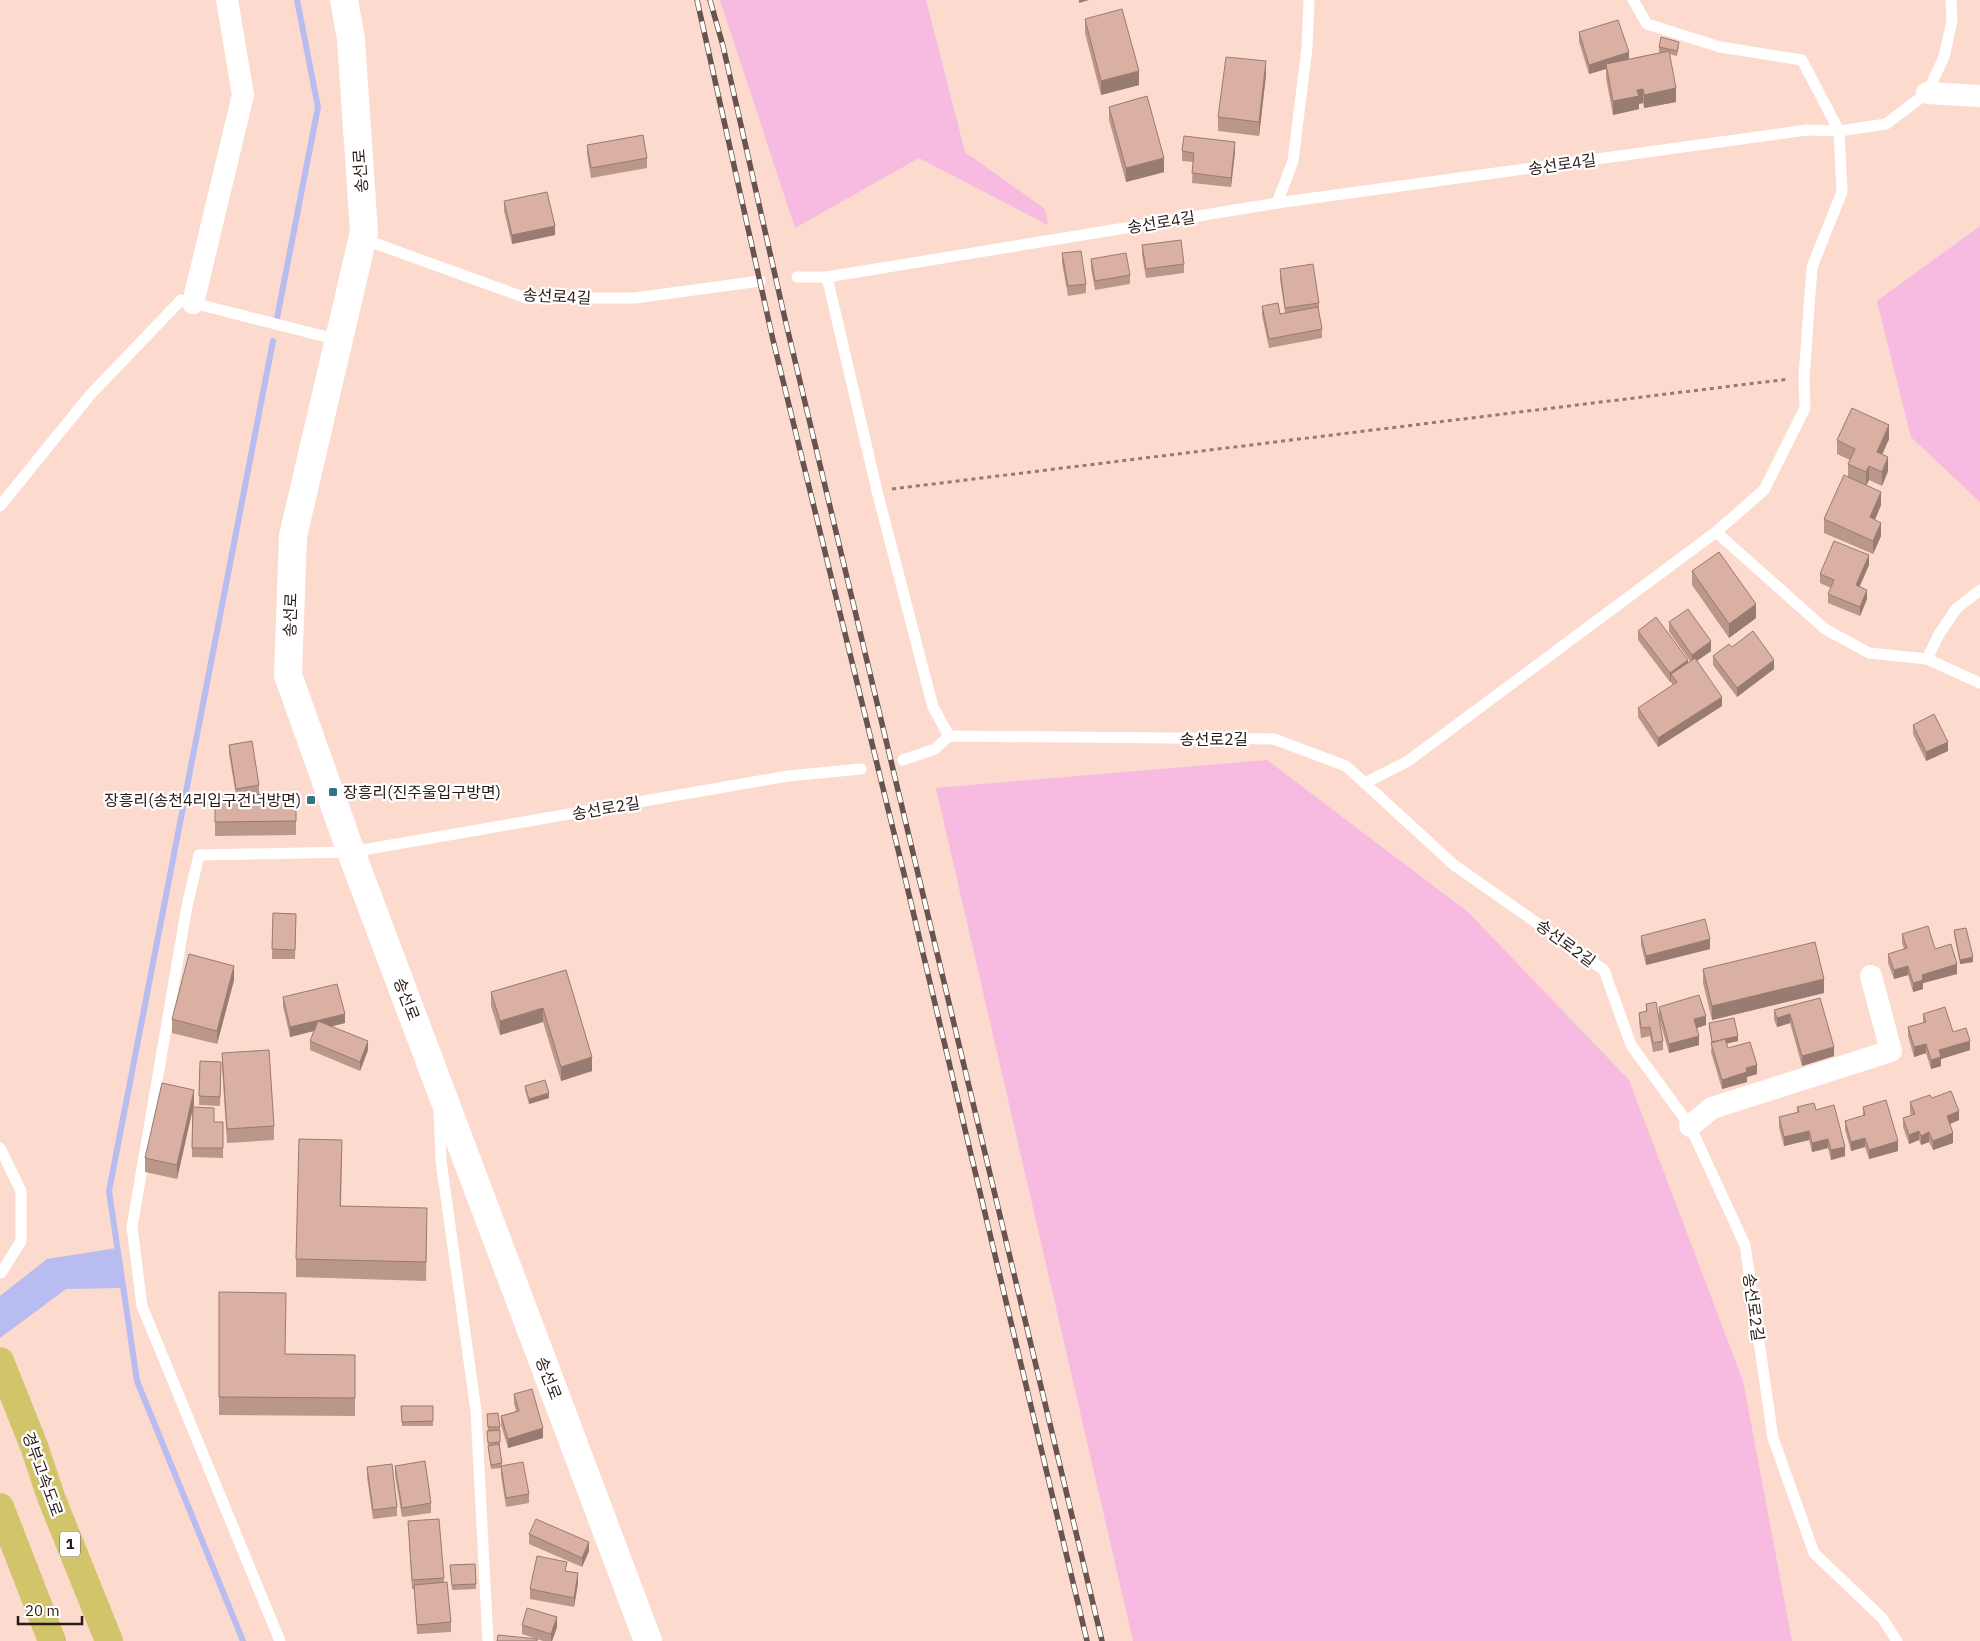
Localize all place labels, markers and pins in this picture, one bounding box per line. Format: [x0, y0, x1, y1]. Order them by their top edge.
place label: 장흥리(진주울입구방면) [343, 782, 501, 802]
marker: 장흥리(진주울입구방면) [327, 786, 339, 798]
place label: 장흥리(송천4리입구건너방면) [104, 790, 301, 810]
marker: 장흥리(송천4리입구건너방면) [305, 794, 317, 806]

